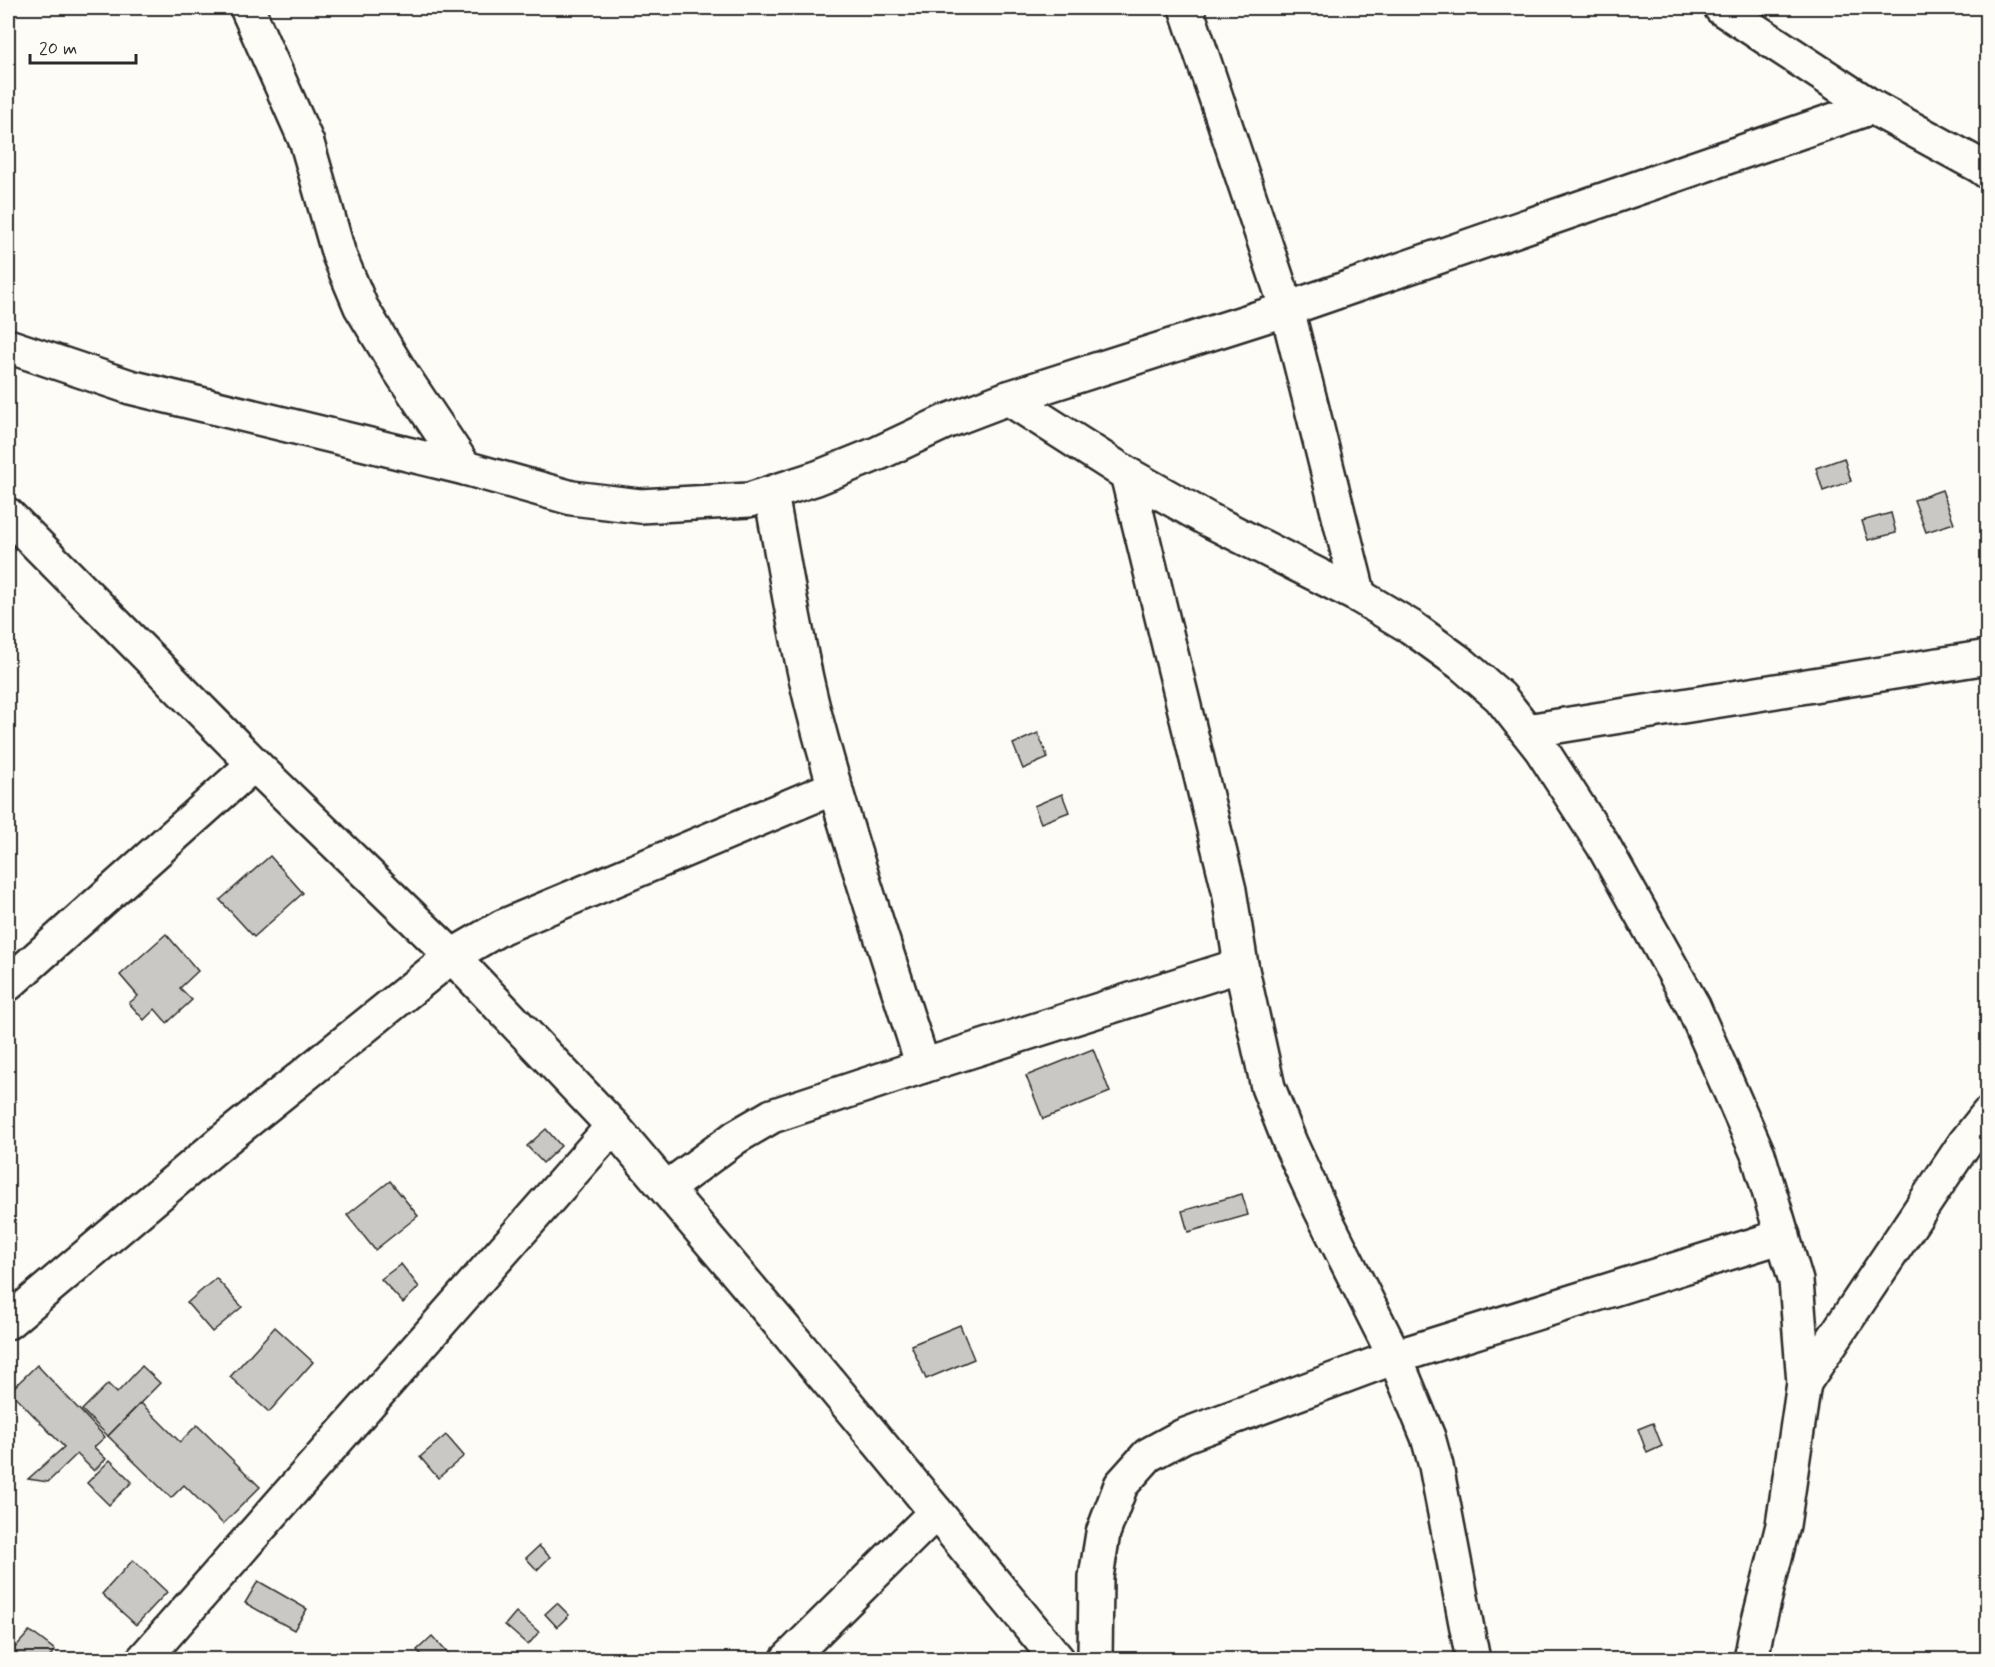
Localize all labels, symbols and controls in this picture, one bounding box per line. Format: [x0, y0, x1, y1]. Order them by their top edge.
scale bar [30, 27, 136, 65]
text: 20 m [39, 37, 77, 61]

